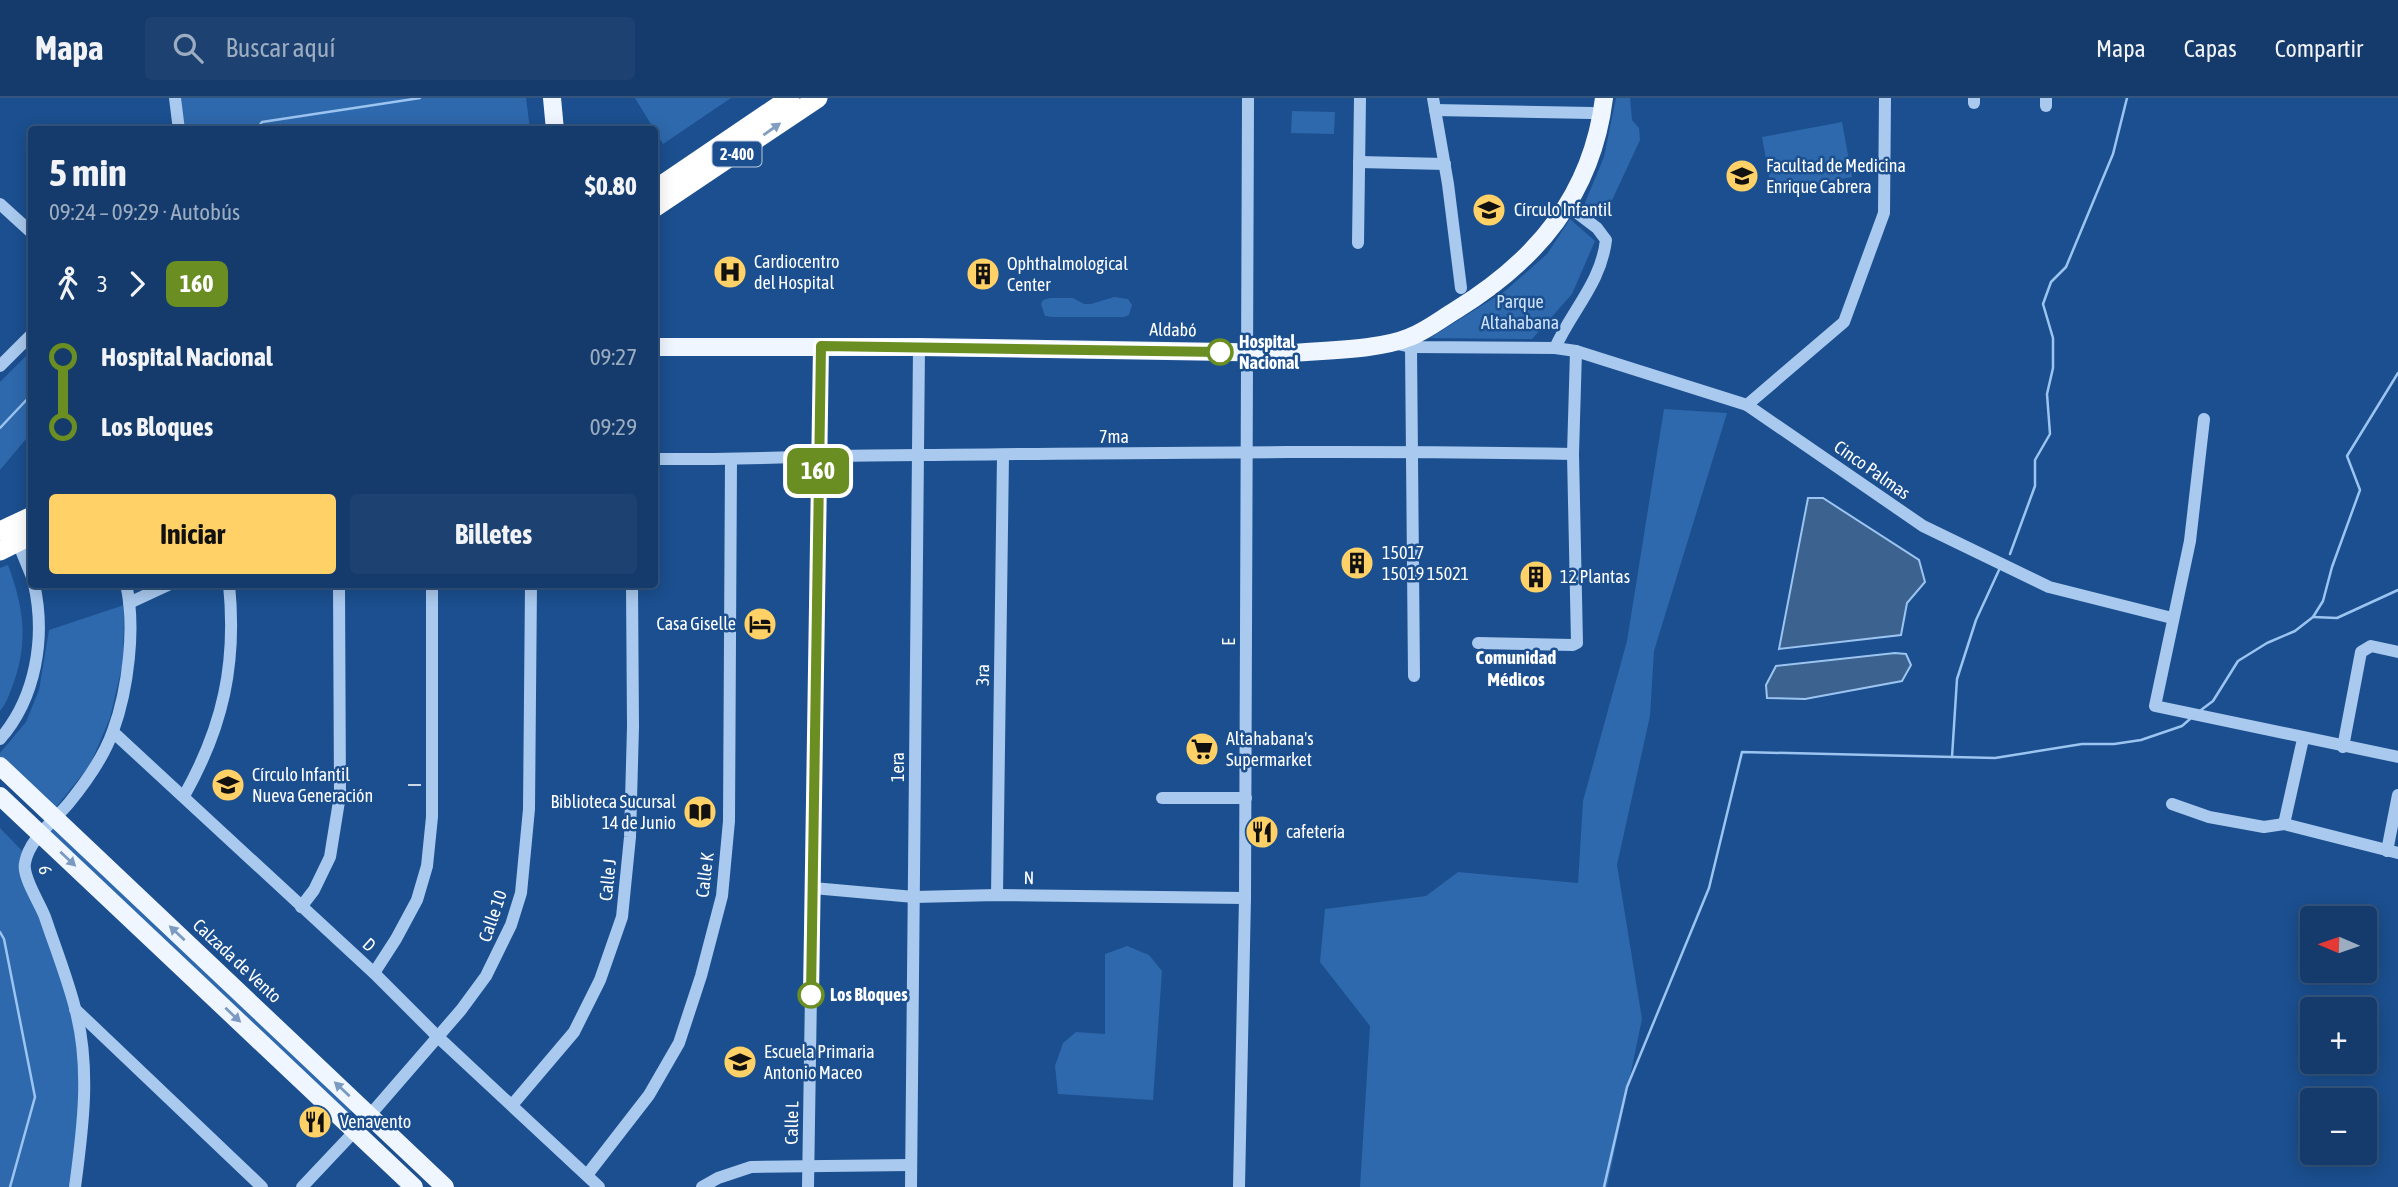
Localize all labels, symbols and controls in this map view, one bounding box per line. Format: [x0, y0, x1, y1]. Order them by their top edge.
search box [145, 17, 635, 80]
text: Mapa [35, 29, 103, 67]
icon: search [169, 29, 207, 67]
text: Buscar aquí [225, 33, 335, 63]
text: Mapa [2096, 35, 2146, 62]
text: Capas [2184, 35, 2237, 62]
text: Compartir [2275, 35, 2363, 62]
one-way arrow [763, 122, 781, 136]
road number: 2-400 [712, 142, 762, 166]
text: 5 min [49, 151, 127, 194]
place label: Facultad de Medicina Enrique Cabrera [1766, 155, 1906, 197]
school or university icon: Facultad de Medicina Enrique Cabrera [1723, 157, 1761, 195]
text: $0.80 [585, 171, 637, 201]
school or university icon: Círculo Infantil [1470, 191, 1508, 229]
text: 09:24 – 09:29 · Autobús [49, 199, 240, 225]
place label: Círculo Infantil [1514, 199, 1612, 220]
place label: Cardiocentro del Hospital [754, 251, 839, 293]
hospital icon: Cardiocentro del Hospital [711, 253, 749, 291]
place label: Ophthalmological Center [1007, 253, 1128, 295]
building icon: Ophthalmological Center [964, 255, 1002, 293]
icon: walk [49, 265, 87, 303]
icon: forward [118, 265, 156, 303]
text: 160 [180, 270, 214, 297]
text: 3 [97, 271, 108, 297]
park label: Parque Altahabana [1481, 291, 1559, 333]
street label: Aldabó [1149, 319, 1197, 340]
place label: Hospital Nacional [1239, 331, 1299, 373]
marker: Hospital Nacional [1207, 339, 1233, 365]
text: Hospital Nacional [101, 342, 273, 372]
text: 09:27 [590, 344, 637, 370]
text: Los Bloques [101, 412, 213, 442]
text: 09:29 [590, 414, 637, 440]
street label: 7ma [1099, 426, 1129, 447]
street label: Cinco Palmas [1830, 436, 1914, 503]
line badge: 160 [778, 448, 858, 494]
text: 160 [801, 457, 835, 484]
button: Iniciar [49, 494, 336, 574]
button: Billetes [350, 494, 637, 574]
place label: 15017 15019 15021 [1382, 542, 1469, 584]
building icon: 15017 15019 15021 [1338, 544, 1376, 582]
building icon: 12 Plantas [1517, 558, 1555, 596]
place label: 12 Plantas [1560, 566, 1630, 587]
hotel icon: Casa Giselle [741, 605, 779, 643]
place label: Casa Giselle [657, 613, 736, 634]
street label: E [1218, 638, 1239, 646]
district label: Comunidad Médicos [1476, 646, 1556, 690]
street label: 3ra [972, 664, 993, 686]
place label: Altahabana's Supermarket [1226, 728, 1314, 770]
supermarket icon: Altahabana's Supermarket [1183, 730, 1221, 768]
street label: 1era [887, 752, 908, 782]
place label: Círculo Infantil Nueva Generación [252, 764, 373, 806]
school or university icon: Círculo Infantil Nueva Generación [209, 766, 247, 804]
street label: I [404, 783, 425, 787]
place label: Biblioteca Sucursal 14 de Junio [550, 791, 676, 833]
library icon: Biblioteca Sucursal 14 de Junio [681, 793, 719, 831]
restaurant icon: cafetería [1243, 813, 1281, 851]
place label: cafetería [1286, 821, 1345, 842]
one-way arrow [59, 851, 76, 867]
street label: Calle K [691, 851, 718, 899]
street label: Calle J [595, 858, 620, 902]
street label: 6 [34, 863, 57, 877]
street label: N [1024, 867, 1035, 888]
street label: Calle 10 [474, 887, 511, 944]
north arrow [2300, 906, 2376, 984]
map controls [2300, 906, 2377, 1165]
street label: Calzada de Vento [189, 914, 286, 1007]
one-way arrow [169, 926, 186, 942]
street label: D [359, 933, 380, 956]
marker: Los Bloques [798, 982, 824, 1008]
place label: Los Bloques [830, 984, 908, 1005]
button: + [2300, 997, 2377, 1074]
one-way arrow [224, 1007, 241, 1023]
place label: Escuela Primaria Antonio Maceo [764, 1041, 875, 1083]
school or university icon: Escuela Primaria Antonio Maceo [721, 1043, 759, 1081]
one-way arrow [334, 1082, 351, 1098]
button: − [2300, 1088, 2377, 1165]
street label: Calle L [781, 1101, 802, 1145]
restaurant icon: Venavento [296, 1103, 334, 1141]
place label: Venavento [340, 1111, 411, 1132]

